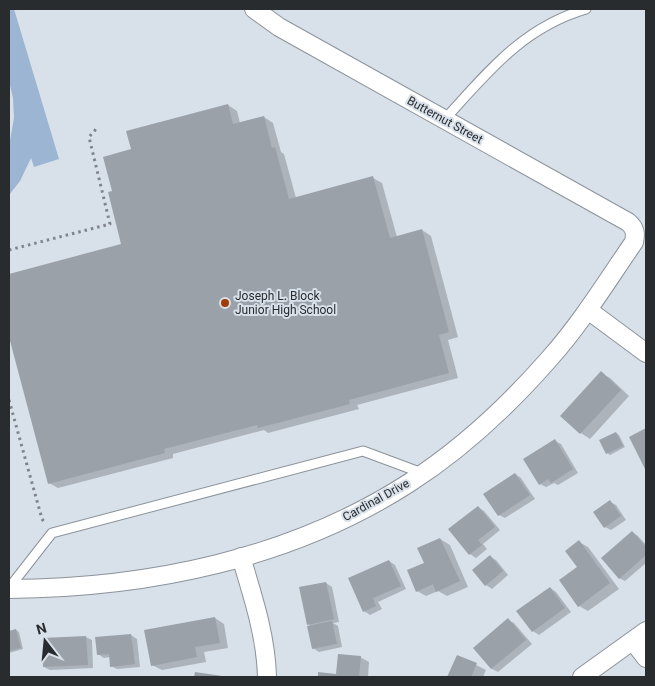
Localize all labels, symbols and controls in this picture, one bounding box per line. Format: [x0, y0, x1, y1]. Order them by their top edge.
street label: Butternut Street [405, 93, 485, 147]
place label: Joseph L. Block Junior High School [235, 289, 336, 317]
marker: Joseph L. Block Junior High School [219, 297, 231, 309]
street label: Cardinal Drive [340, 476, 412, 524]
north arrow [20, 616, 70, 666]
text: N [34, 619, 48, 638]

